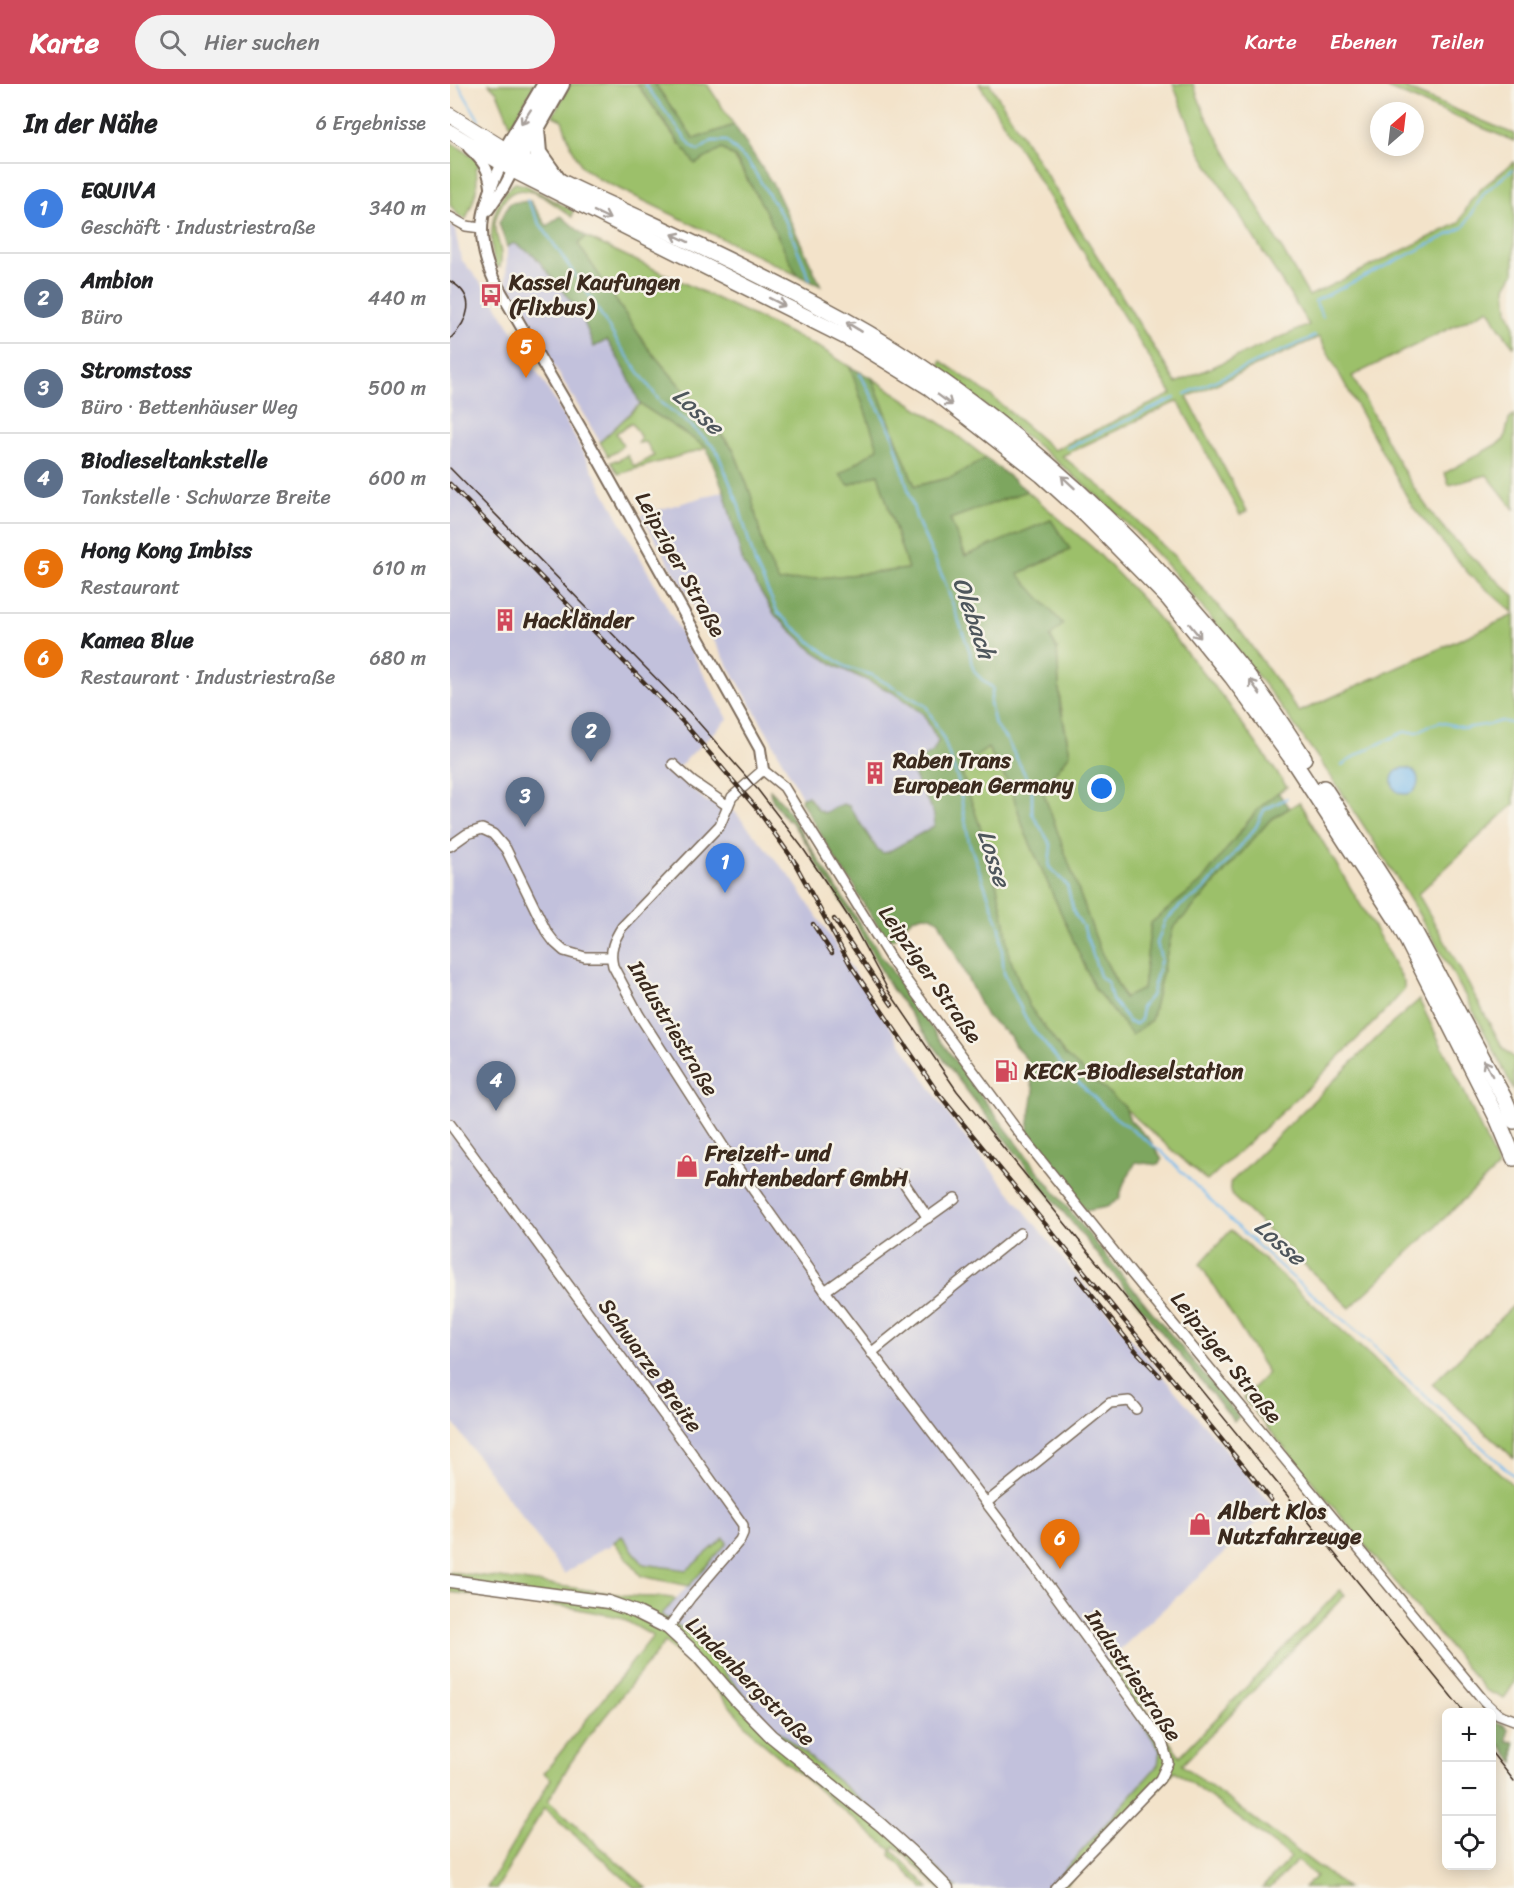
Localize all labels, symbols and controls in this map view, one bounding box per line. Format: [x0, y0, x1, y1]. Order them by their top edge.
search box [135, 15, 555, 69]
text: Karte [30, 18, 99, 67]
text: Hier suchen [204, 23, 319, 62]
text: Karte [1245, 23, 1297, 61]
text: Ebenen [1330, 23, 1397, 61]
text: Teilen [1430, 23, 1484, 61]
icon: search [156, 26, 189, 59]
text: In der Nähe [24, 100, 158, 146]
north arrow [1370, 102, 1424, 156]
text: 6 Ergebnisse [316, 106, 426, 141]
one-way arrow [520, 108, 532, 125]
text: EQUIVA [81, 171, 156, 210]
text: 1 [39, 191, 48, 226]
text: 340 m [369, 191, 426, 226]
text: Geschäft · Industriestraße [81, 210, 316, 245]
one-way arrow [593, 210, 611, 222]
one-way arrow [672, 231, 690, 243]
text: Ambion [81, 261, 153, 300]
place label: Kassel Kaufungen (Flixbus) [508, 263, 680, 327]
text: 2 [38, 281, 49, 316]
text: 440 m [368, 281, 426, 316]
bus stop icon: Kassel Kaufungen (Flixbus) [478, 282, 504, 308]
one-way arrow [768, 296, 785, 308]
text: Büro [81, 300, 123, 335]
one-way arrow [846, 320, 863, 332]
pin: 5 [506, 328, 546, 378]
text: Stromstoss [81, 351, 192, 390]
text: 3 [38, 371, 49, 406]
text: 500 m [368, 371, 426, 406]
water label: Losse [663, 376, 735, 448]
text: Büro · Bettenhäuser Weg [81, 390, 298, 425]
one-way arrow [937, 393, 953, 406]
text: Biodieseltankstelle [81, 441, 268, 480]
text: 4 [37, 461, 50, 496]
text: 600 m [369, 461, 426, 496]
one-way arrow [1061, 475, 1076, 489]
text: Tankstelle · Schwarze Breite [81, 480, 331, 515]
street label: Leipziger Straße [624, 484, 737, 645]
text: Hong Kong Imbiss [81, 531, 252, 570]
text: 5 [37, 551, 50, 586]
text: 610 m [373, 551, 426, 586]
text: Restaurant [81, 570, 180, 605]
water label: Olebach [940, 571, 1008, 667]
place label: Hackländer [522, 601, 635, 640]
building icon: Hackländer [492, 607, 518, 633]
text: Kamea Blue [81, 621, 194, 660]
one-way arrow [1189, 623, 1202, 639]
text: 6 [38, 641, 49, 676]
text: 680 m [369, 641, 426, 676]
text: Restaurant · Industriestraße [81, 660, 335, 695]
one-way arrow [1249, 680, 1261, 696]
pin: 2 [572, 712, 610, 762]
place label: Raben Trans European Germany [892, 741, 1074, 805]
building icon: Raben Trans European Germany [862, 760, 888, 786]
your location [1087, 774, 1116, 803]
pin: 3 [506, 778, 544, 827]
water label: Losse [965, 824, 1024, 894]
pin: 1 [706, 844, 744, 893]
street label: Leipziger Straße [868, 897, 993, 1052]
street label: Industriestraße [617, 952, 730, 1104]
place label: KECK-Biodieselstation [1023, 1052, 1243, 1091]
fuel station icon: KECK-Biodieselstation [993, 1058, 1019, 1084]
one-way arrow [1482, 1060, 1493, 1078]
pin: 4 [476, 1062, 516, 1111]
place label: Freizeit- und Fahrtenbedarf GmbH [704, 1134, 909, 1198]
shop icon: Freizeit- und Fahrtenbedarf GmbH [674, 1153, 700, 1179]
water label: Losse [1244, 1207, 1318, 1279]
street label: Leipziger Straße [1160, 1282, 1293, 1433]
street label: Schwarze Breite [588, 1289, 713, 1441]
place label: Albert Klos Nutzfahrzeuge [1217, 1492, 1362, 1556]
shop icon: Albert Klos Nutzfahrzeuge [1187, 1511, 1213, 1537]
pin: 6 [1040, 1520, 1080, 1569]
street label: Industriestraße [1074, 1600, 1193, 1750]
street label: Lindenbergstraße [676, 1607, 825, 1756]
map controls [1442, 1708, 1496, 1870]
button: + [1442, 1708, 1496, 1762]
button: − [1442, 1762, 1496, 1816]
button: locate [1442, 1816, 1496, 1870]

